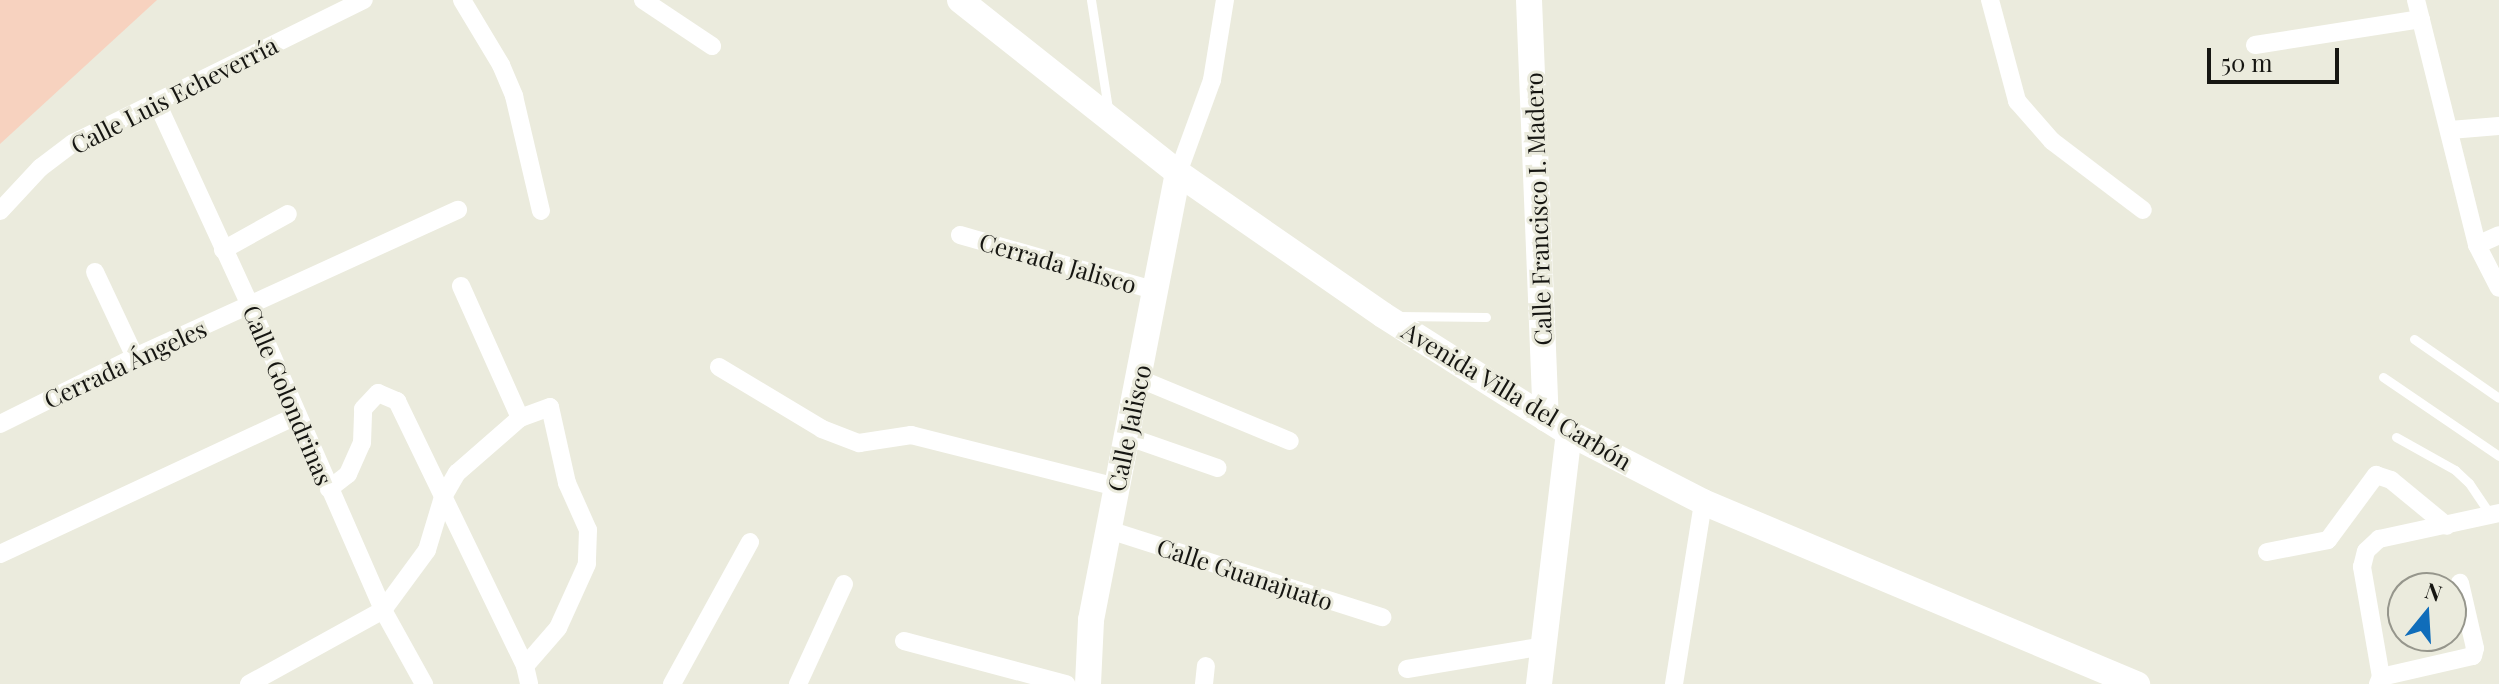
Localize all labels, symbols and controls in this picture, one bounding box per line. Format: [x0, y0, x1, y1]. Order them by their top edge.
street label: Calle Luis Echeverría [66, 30, 282, 160]
scale bar [2211, 32, 2343, 82]
text: 50 m [2221, 46, 2273, 78]
street label: Calle Francisco I. Madero [1519, 72, 1557, 346]
street label: Cerrada Jalisco [976, 227, 1140, 299]
street label: Calle Golondrinas [237, 301, 339, 489]
street label: Cerrada Ángeles [39, 314, 211, 414]
street label: Avenida Villa del Carbón [1397, 316, 1637, 476]
street label: Calle Jalisco [1102, 362, 1156, 494]
street label: Calle Guanajuato [1153, 532, 1337, 616]
north arrow [2387, 572, 2467, 652]
text: N [2422, 574, 2446, 608]

